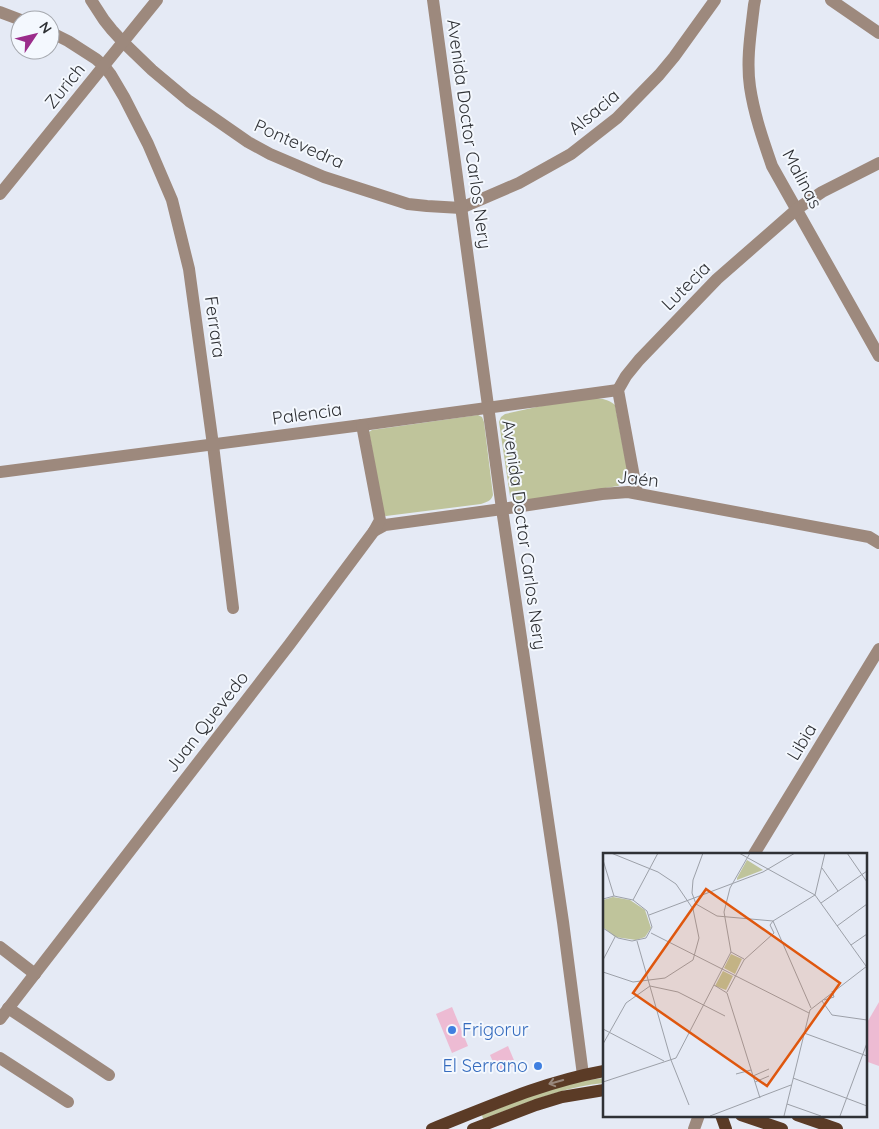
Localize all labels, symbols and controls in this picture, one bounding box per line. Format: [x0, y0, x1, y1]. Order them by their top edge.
north arrow [10, 10, 60, 60]
street label: Avenida Doctor Carlos Nery [442, 17, 497, 250]
text: N [35, 18, 56, 37]
street label: Zurich [39, 58, 90, 113]
street label: Alsacia [564, 84, 624, 140]
street label: Pontevedra [251, 114, 348, 174]
street label: Malinas [777, 145, 828, 212]
street label: Lutecia [656, 256, 715, 315]
street label: Ferrara [200, 295, 231, 359]
street label: Palencia [271, 397, 343, 430]
street label: Avenida Doctor Carlos Nery [497, 418, 552, 651]
street label: Jaén [616, 465, 660, 492]
street label: Juan Quevedo [160, 666, 253, 777]
street label: Libia [782, 719, 822, 764]
inset map [603, 853, 866, 1116]
place label: Frigorur [462, 1018, 529, 1041]
marker: Frigorur [446, 1024, 458, 1036]
place label: El Serrano [443, 1054, 528, 1077]
marker: El Serrano [532, 1060, 544, 1072]
one-way arrow [549, 1077, 565, 1087]

